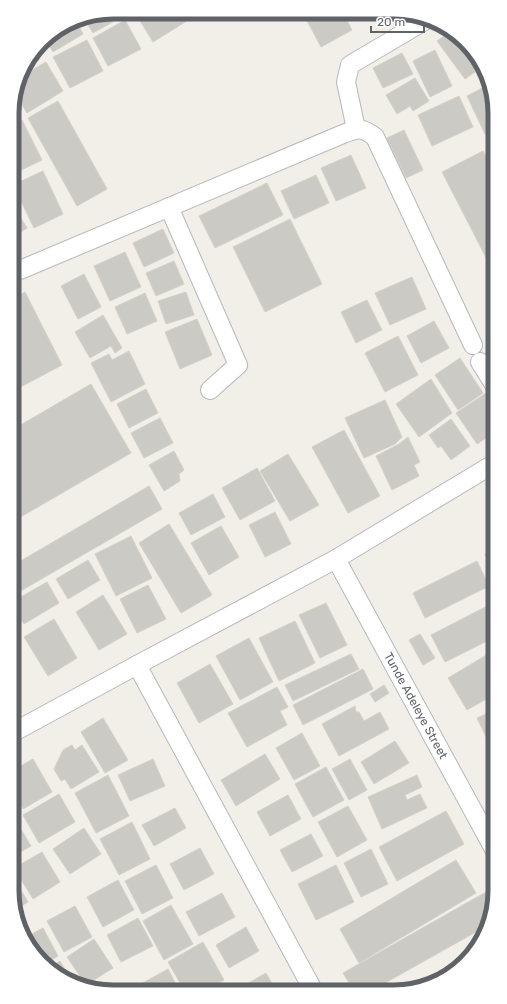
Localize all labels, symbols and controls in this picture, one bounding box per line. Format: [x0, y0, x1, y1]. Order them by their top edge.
scale bar [371, 8, 424, 34]
text: 20 m [377, 15, 405, 29]
street label: Tunde Adeleye Street [381, 650, 451, 762]

